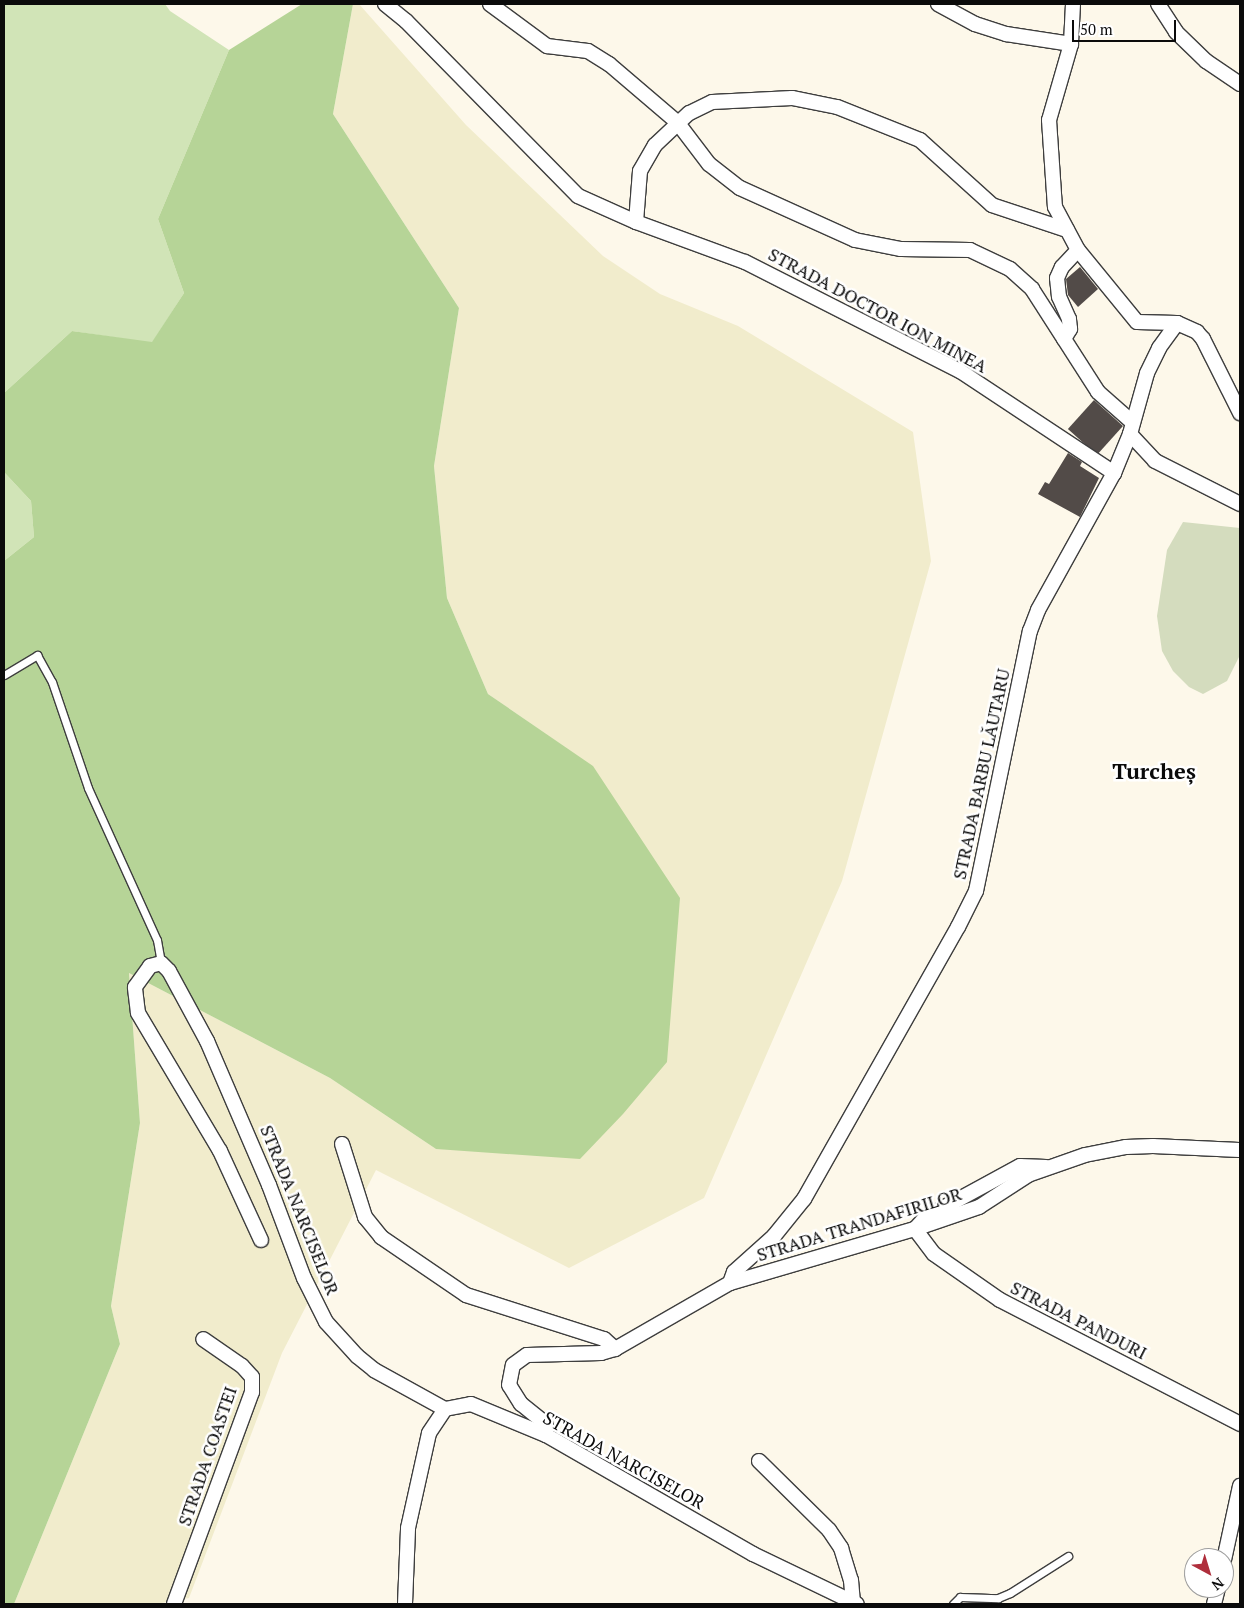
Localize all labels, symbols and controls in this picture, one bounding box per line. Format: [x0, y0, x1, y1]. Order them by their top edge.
scale bar [1074, 10, 1178, 42]
text: 50 m [1080, 19, 1113, 39]
street label: STRADA DOCTOR ION MINEA [765, 243, 991, 377]
street label: STRADA BARBU LĂUTARU [948, 667, 1014, 881]
district label: Turcheș [1112, 758, 1196, 784]
street label: STRADA NARCISELOR [256, 1122, 344, 1298]
street label: STRADA TRANDAFIRILOR [754, 1182, 964, 1266]
street label: STRADA PANDURI [1007, 1276, 1151, 1364]
street label: STRADA COASTEI [173, 1383, 241, 1529]
street label: STRADA NARCISELOR [539, 1407, 709, 1513]
north arrow [1184, 1548, 1234, 1598]
text: N [1208, 1574, 1228, 1595]

